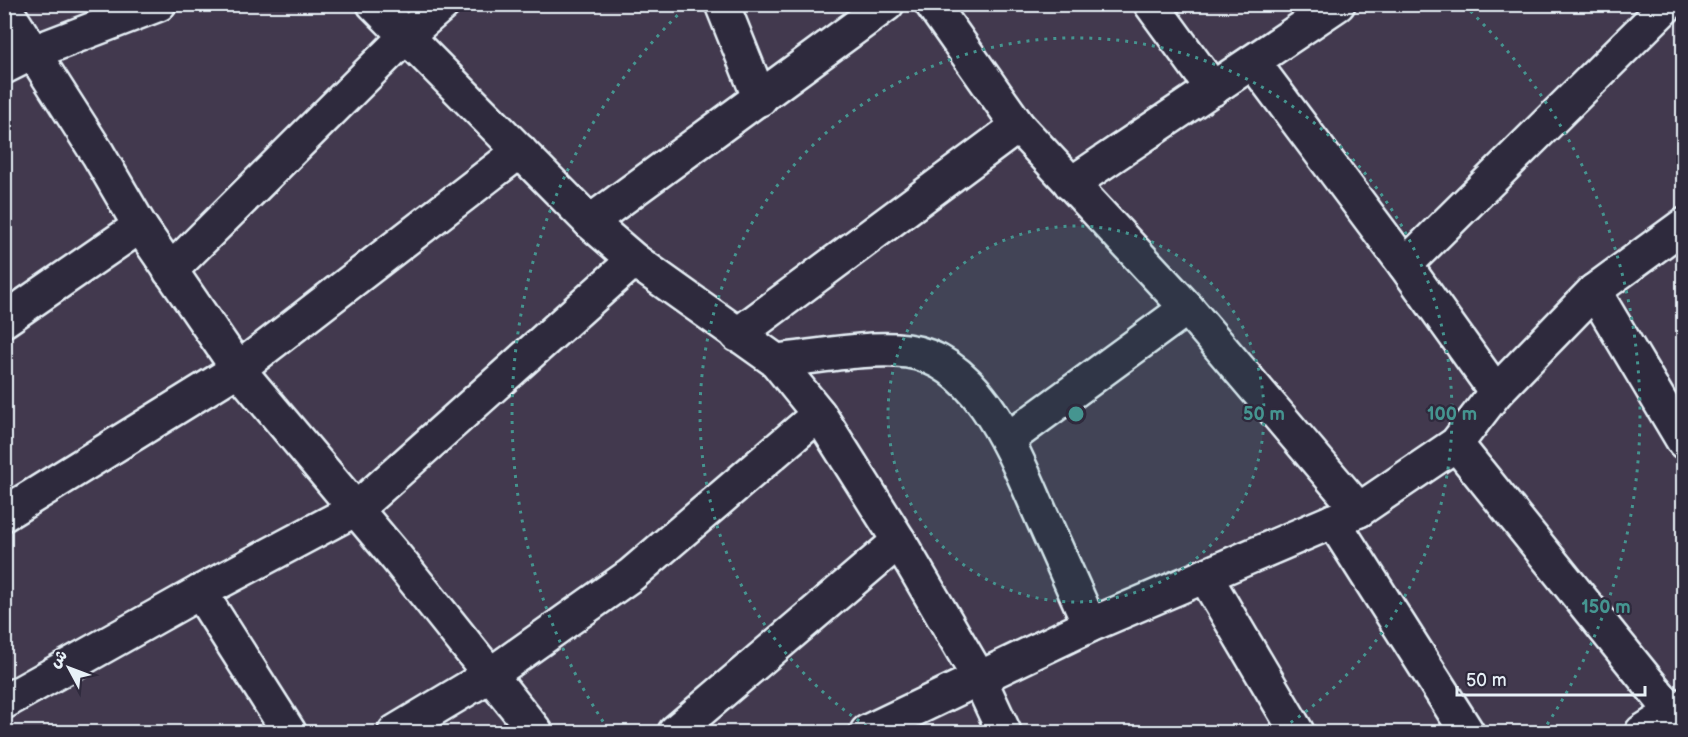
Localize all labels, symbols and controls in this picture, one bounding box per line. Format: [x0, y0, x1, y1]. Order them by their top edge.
centre of rings [1066, 404, 1086, 424]
text: 50 m [1243, 404, 1285, 425]
text: 100 m [1427, 404, 1477, 425]
text: 150 m [1581, 597, 1631, 618]
north arrow [39, 638, 99, 698]
text: ش [46, 646, 72, 672]
scale bar [1457, 659, 1644, 697]
text: 50 m [1466, 670, 1507, 691]

